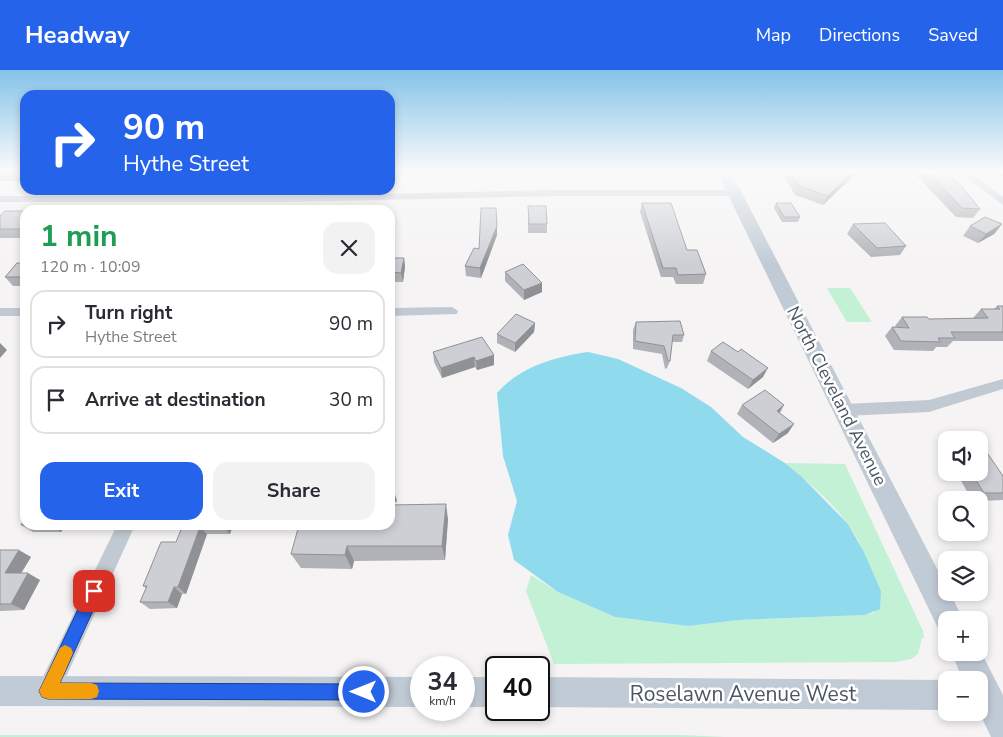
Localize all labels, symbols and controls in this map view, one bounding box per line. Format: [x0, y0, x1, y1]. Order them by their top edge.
text: Headway [25, 19, 130, 51]
text: Map [756, 23, 791, 47]
text: Directions [819, 23, 900, 47]
text: Saved [928, 23, 978, 47]
text: 90 m [123, 104, 205, 151]
icon: right [40, 110, 105, 175]
text: Hythe Street [123, 149, 249, 179]
text: 1 min [40, 216, 118, 257]
button: close [323, 222, 375, 274]
text: 120 m · 10:09 [40, 256, 141, 278]
text: Turn right [85, 300, 172, 326]
street label: North Cleveland Avenue [781, 302, 893, 490]
icon: right [42, 310, 70, 338]
text: 90 m [329, 311, 373, 337]
text: Hythe Street [85, 326, 177, 348]
icon: arrive [42, 386, 70, 414]
text: Arrive at destination [85, 387, 266, 413]
text: 30 m [329, 387, 373, 413]
map controls [938, 431, 988, 721]
button: sound [938, 431, 988, 481]
button: Exit [40, 462, 203, 520]
button: Share [213, 462, 375, 520]
button: search [938, 491, 988, 541]
button: layers [938, 551, 988, 601]
pin [73, 570, 115, 612]
icon: arrive [80, 577, 108, 605]
button: + [938, 611, 988, 661]
speed limit sign: 40 [485, 656, 550, 721]
position arrow [337, 665, 389, 717]
text: 34 [427, 665, 458, 699]
button: − [938, 671, 988, 721]
street label: Roselawn Avenue West [630, 680, 857, 708]
text: km/h [429, 693, 456, 709]

